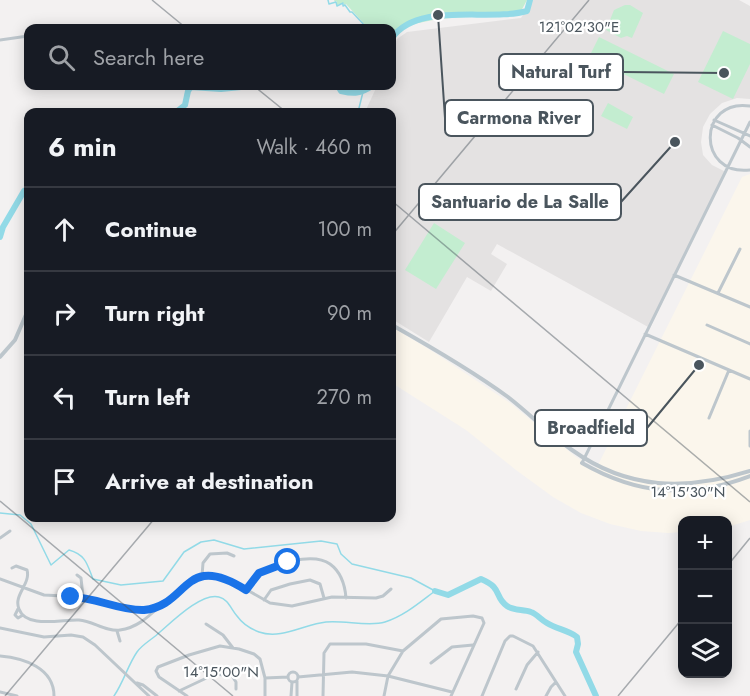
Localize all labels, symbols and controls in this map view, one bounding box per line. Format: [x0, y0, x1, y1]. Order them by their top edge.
text: 121°02'30"E [539, 16, 619, 38]
search box [24, 24, 396, 90]
icon: search [45, 41, 78, 74]
text: Search here [93, 41, 204, 73]
callout: Natural Turf [499, 54, 623, 90]
text: Natural Turf [511, 59, 612, 85]
callout: Carmona River [445, 100, 593, 136]
text: Carmona River [457, 105, 582, 131]
text: 6 min [48, 128, 117, 166]
text: Walk · 460 m [256, 133, 372, 162]
callout: Santuario de La Salle [419, 184, 621, 220]
text: Santuario de La Salle [431, 189, 609, 215]
icon: ahead [48, 213, 81, 246]
text: Continue [105, 213, 197, 245]
text: 100 m [317, 215, 372, 244]
icon: right [48, 297, 81, 330]
text: Turn right [105, 297, 205, 329]
text: 90 m [327, 299, 372, 328]
icon: left [48, 381, 81, 414]
text: Turn left [105, 381, 190, 413]
text: 270 m [317, 383, 372, 412]
callout: Broadfield [535, 410, 647, 446]
text: Broadfield [547, 415, 635, 441]
icon: arrive [48, 465, 81, 498]
text: Arrive at destination [105, 465, 314, 497]
text: 14°15'30"N [651, 481, 725, 503]
map controls [678, 516, 732, 678]
button: + [678, 516, 732, 570]
route start [274, 548, 300, 574]
button: − [678, 570, 732, 624]
route end [57, 583, 83, 609]
button: layers [678, 624, 732, 678]
text: 14°15'00"N [183, 661, 259, 683]

